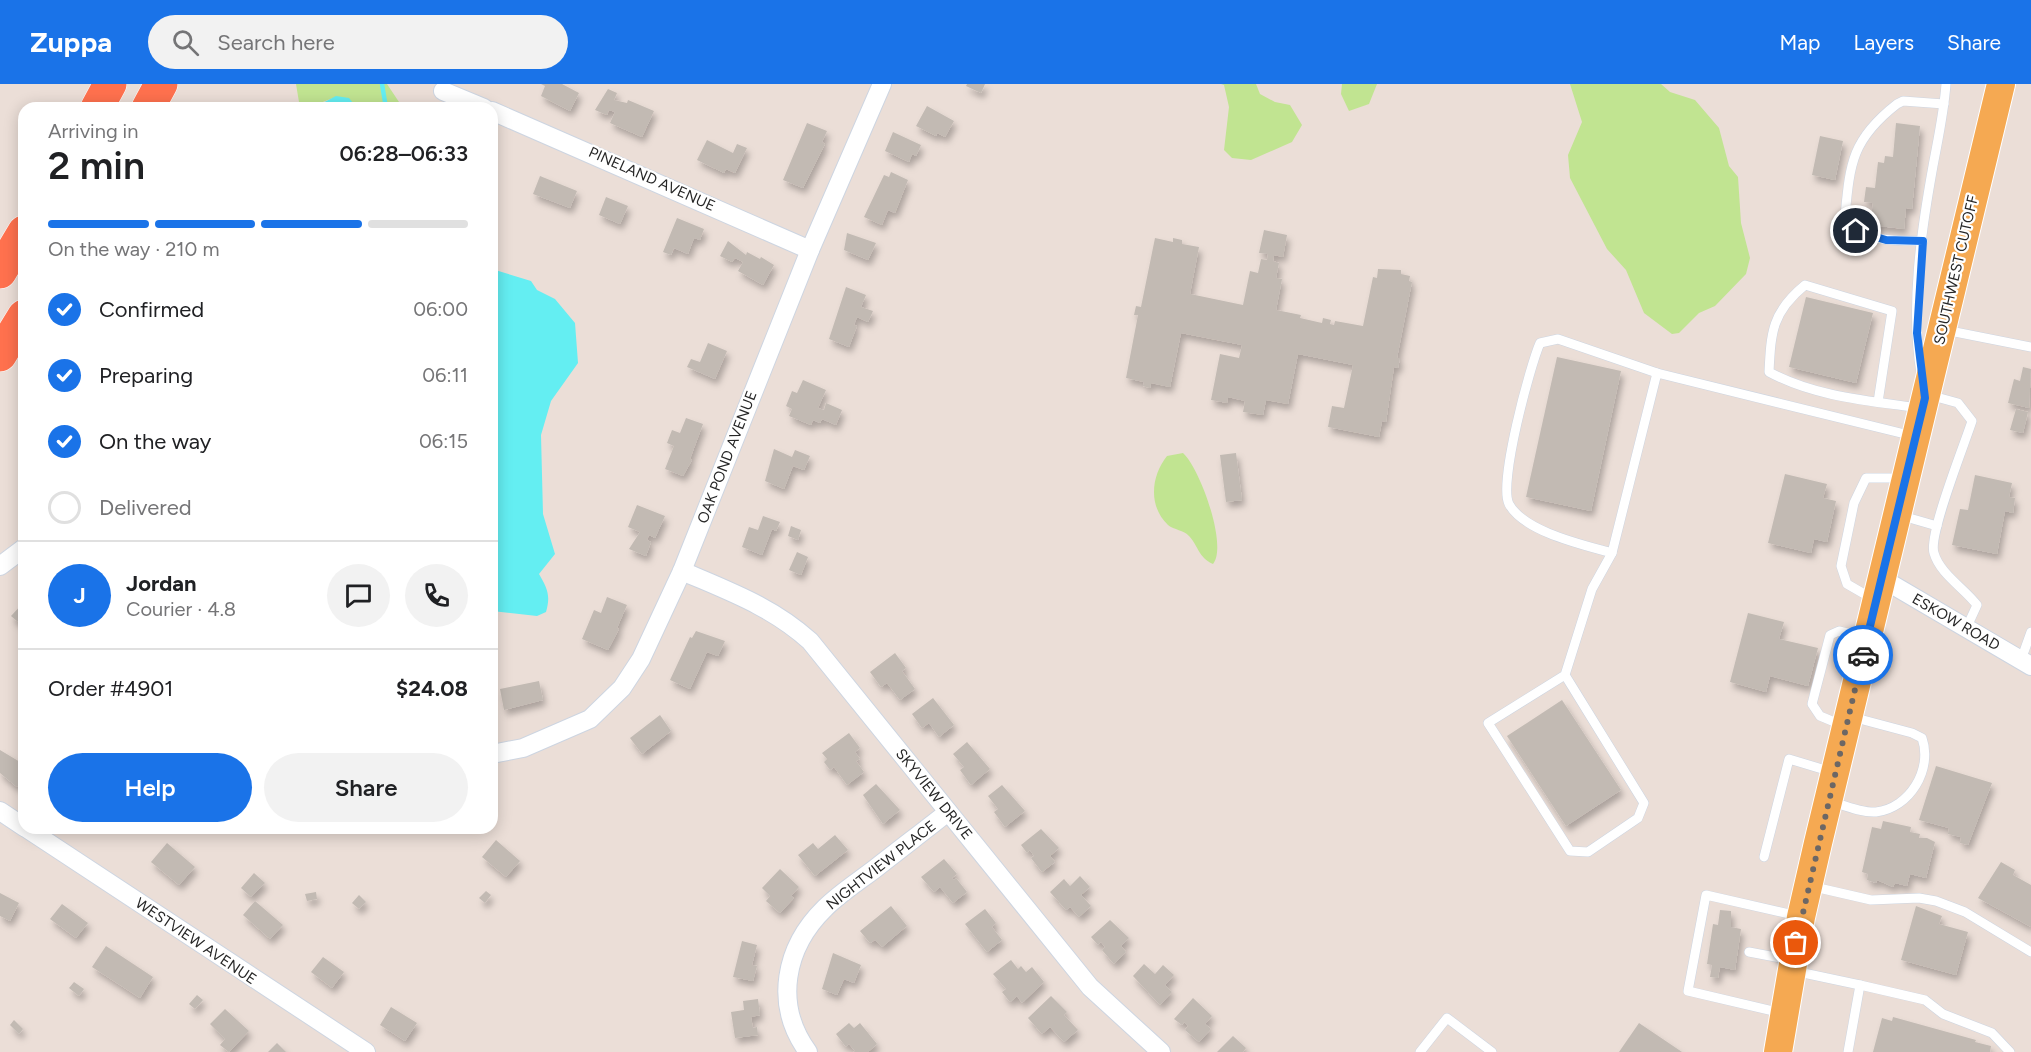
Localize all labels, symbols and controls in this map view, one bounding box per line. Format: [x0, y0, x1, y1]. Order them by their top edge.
search box [148, 15, 568, 69]
text: Zuppa [30, 25, 112, 59]
icon: search [169, 26, 202, 59]
text: Search here [217, 29, 335, 56]
text: Map [1780, 30, 1820, 55]
text: Layers [1853, 30, 1914, 55]
text: Share [1947, 30, 2001, 55]
text: Arriving in [48, 119, 138, 143]
text: 06:28–06:33 [340, 140, 468, 167]
text: 2 min [48, 142, 145, 189]
street label: PINELAND AVENUE [586, 143, 718, 215]
street label: SOUTHWEST CUTOFF [1930, 194, 1982, 346]
pin [1830, 205, 1881, 256]
icon: home [1839, 214, 1872, 247]
text: On the way · 210 m [48, 237, 219, 261]
icon: check [48, 293, 81, 326]
text: Confirmed [99, 296, 204, 323]
text: 06:00 [413, 297, 468, 321]
icon: check [48, 359, 81, 392]
text: Preparing [99, 362, 193, 389]
text: 06:11 [422, 363, 468, 387]
street label: OAK POND AVENUE [693, 388, 761, 526]
icon: check [48, 425, 81, 458]
text: On the way [99, 428, 211, 455]
text: 06:15 [419, 429, 468, 453]
text: Delivered [99, 494, 192, 521]
button: chat [327, 564, 390, 627]
button: phone [405, 564, 468, 627]
text: Jordan [126, 570, 197, 597]
text: J [73, 582, 86, 609]
street label: ESKOW ROAD [1909, 590, 2003, 654]
text: Courier · 4.8 [126, 597, 236, 621]
courier [1833, 625, 1893, 685]
icon: car [1847, 639, 1880, 672]
text: Order #4901 [48, 675, 173, 702]
text: $24.08 [396, 675, 468, 702]
street label: SKYVIEW DRIVE [892, 745, 976, 843]
button: Help [48, 753, 252, 822]
button: Share [264, 753, 468, 822]
street label: NIGHTVIEW PLACE [823, 817, 939, 913]
street label: WESTVIEW AVENUE [132, 894, 260, 988]
pin [1770, 917, 1821, 968]
icon: bag [1779, 926, 1812, 959]

